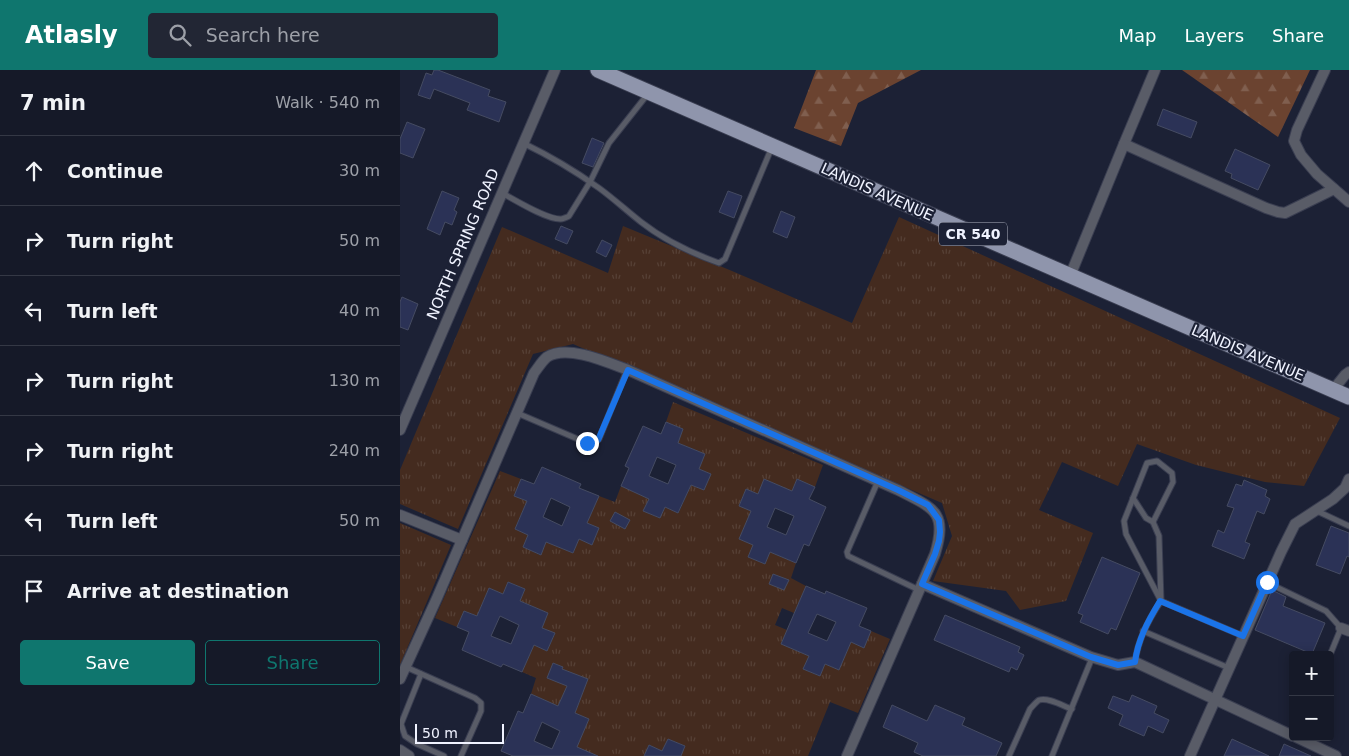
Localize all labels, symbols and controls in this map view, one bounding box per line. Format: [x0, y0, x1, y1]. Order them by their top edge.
search box [148, 13, 498, 58]
text: Atlasly [25, 21, 118, 49]
icon: search [166, 21, 194, 49]
text: Search here [206, 24, 320, 46]
text: Map [1118, 25, 1156, 46]
text: Layers [1184, 25, 1244, 46]
text: Share [1272, 25, 1324, 46]
text: 7 min [20, 91, 86, 115]
text: Walk · 540 m [275, 93, 380, 112]
icon: ahead [20, 157, 48, 185]
street label: LANDIS AVENUE [818, 159, 936, 225]
text: Continue [67, 160, 163, 182]
text: 30 m [339, 161, 380, 180]
street label: NORTH SPRING ROAD [423, 166, 503, 322]
road number: CR 540 [939, 222, 1007, 245]
icon: right [20, 227, 48, 255]
text: Turn right [67, 230, 173, 252]
text: 50 m [339, 231, 380, 250]
icon: left [20, 297, 48, 325]
text: Turn left [67, 300, 158, 322]
text: 40 m [339, 301, 380, 320]
street label: LANDIS AVENUE [1189, 321, 1307, 385]
icon: right [20, 367, 48, 395]
text: Turn right [67, 370, 173, 392]
text: 130 m [329, 371, 380, 390]
route end [576, 432, 599, 455]
icon: right [20, 437, 48, 465]
text: Turn right [67, 440, 173, 462]
text: 240 m [329, 441, 380, 460]
icon: left [20, 507, 48, 535]
text: Turn left [67, 510, 158, 532]
text: 50 m [339, 511, 380, 530]
route start [1256, 571, 1279, 594]
icon: arrive [20, 577, 48, 605]
text: Arrive at destination [67, 580, 289, 602]
button: Save [20, 640, 195, 685]
button: Share [205, 640, 380, 685]
map controls [1289, 651, 1334, 741]
button: + [1289, 651, 1334, 696]
button: − [1289, 696, 1334, 741]
scale bar [415, 721, 504, 744]
text: 50 m [422, 725, 458, 741]

